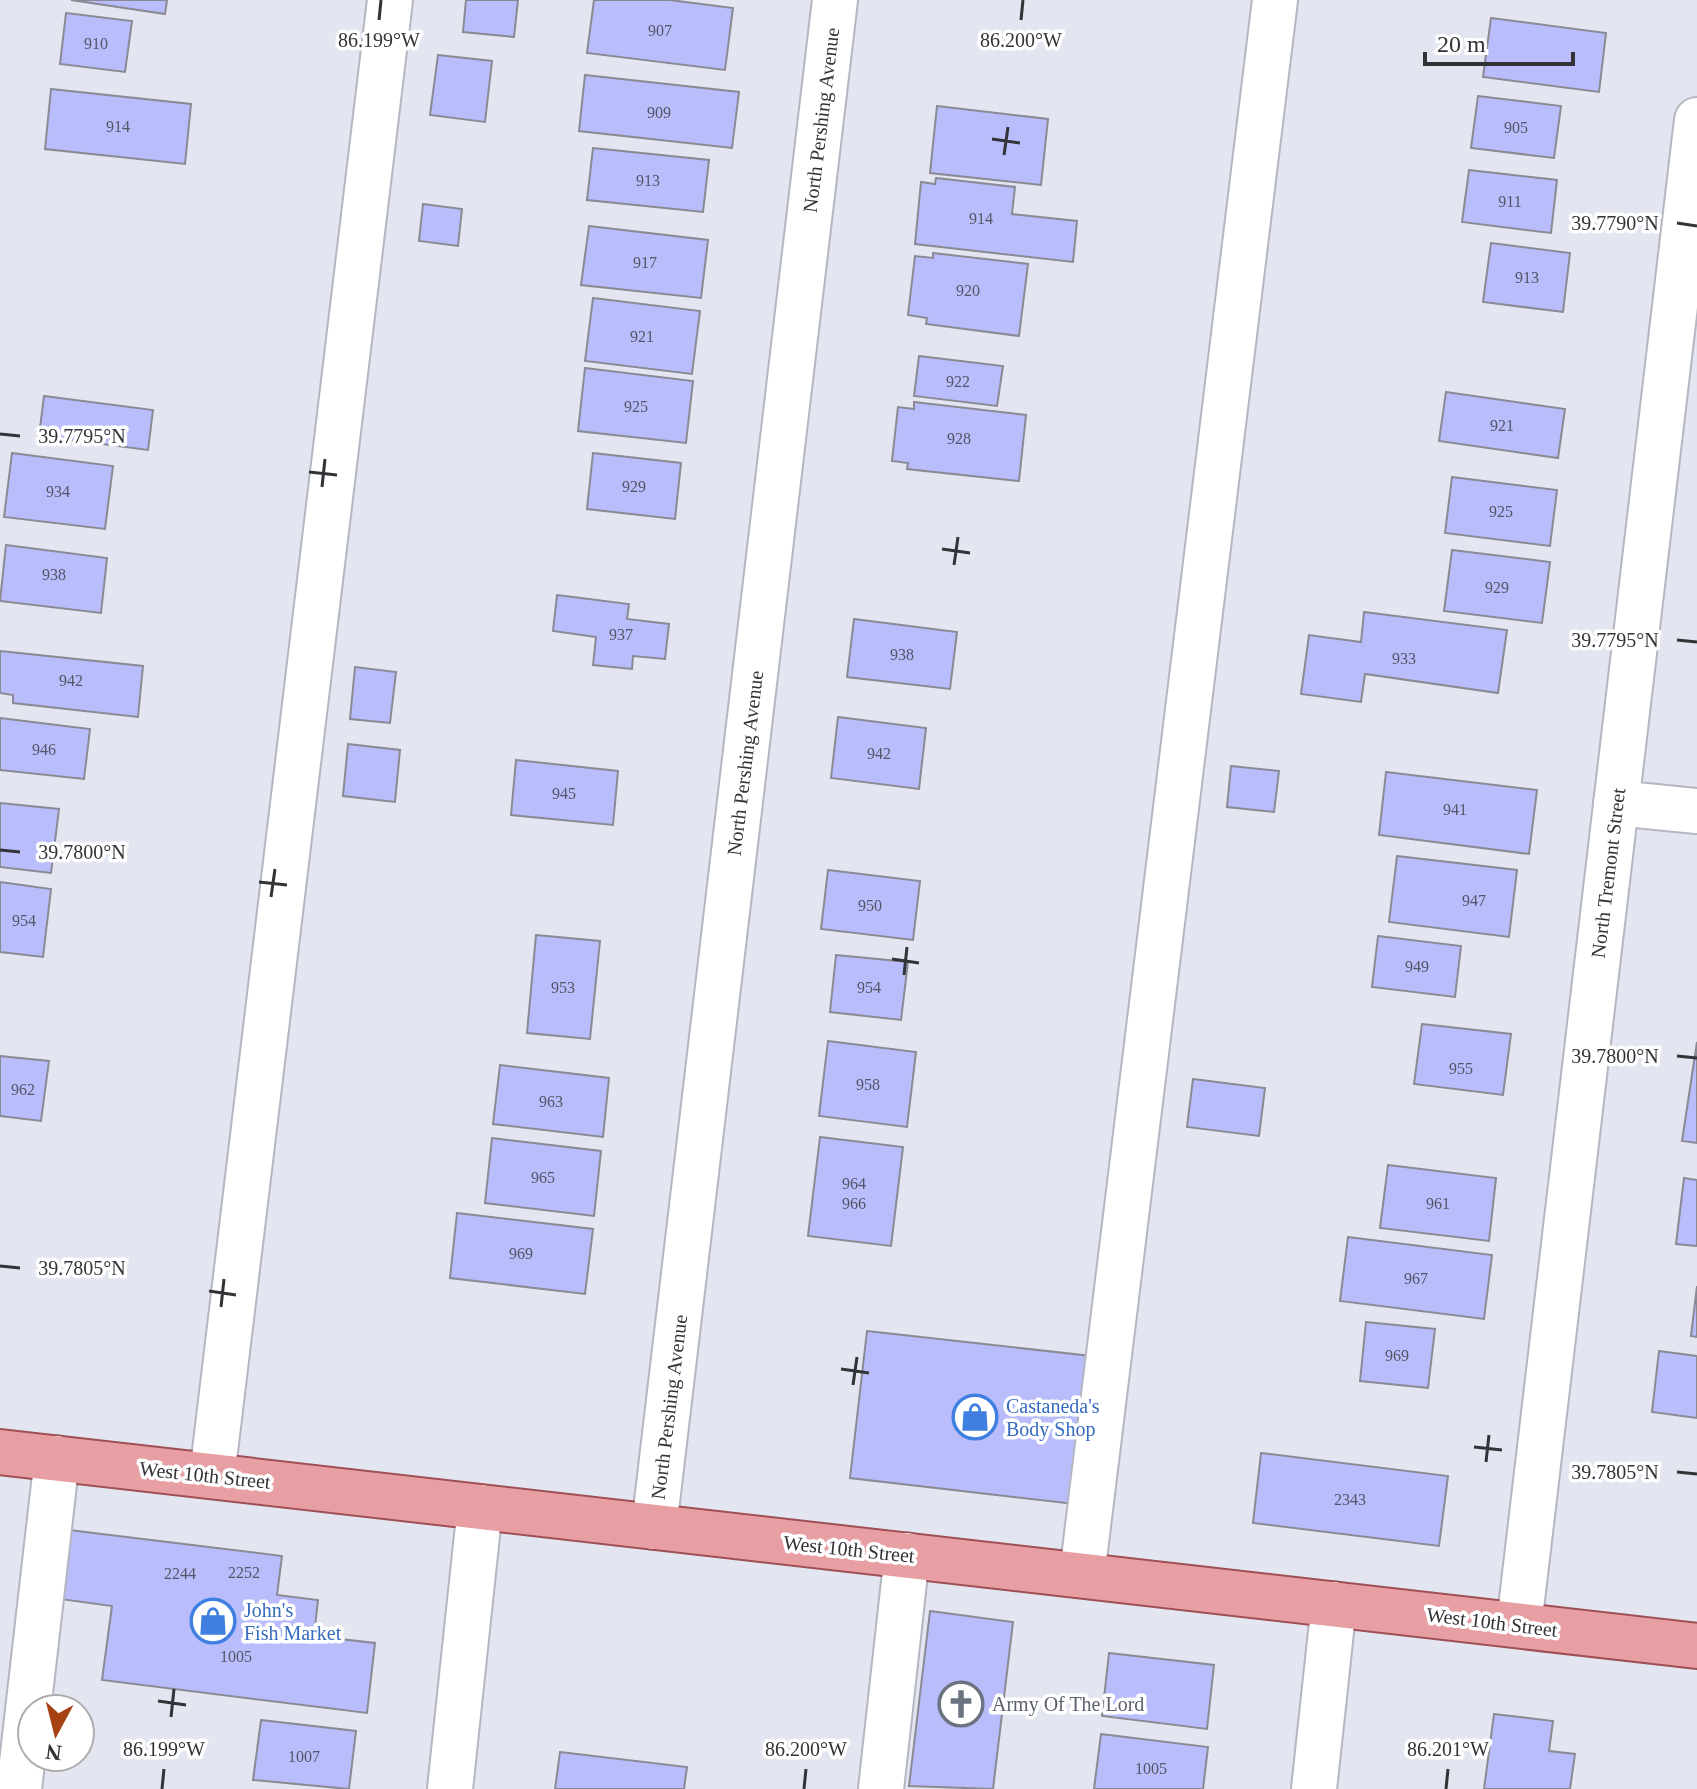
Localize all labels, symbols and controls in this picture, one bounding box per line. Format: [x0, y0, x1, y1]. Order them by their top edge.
scale bar [1425, 16, 1573, 66]
house number: 907 [648, 22, 672, 39]
street label: North Pershing Avenue [799, 26, 844, 214]
text: 86.199°W [338, 29, 420, 51]
text: 86.200°W [980, 29, 1062, 51]
text: 20 m [1437, 31, 1486, 57]
house number: 910 [84, 35, 108, 52]
house number: 909 [647, 104, 671, 121]
house number: 914 [106, 118, 130, 135]
house number: 905 [1504, 119, 1528, 136]
house number: 913 [636, 172, 660, 189]
house number: 911 [1498, 193, 1522, 210]
house number: 914 [969, 210, 993, 227]
text: 39.7790°N [1571, 212, 1659, 234]
house number: 917 [633, 254, 657, 271]
house number: 913 [1515, 269, 1539, 286]
house number: 920 [956, 282, 980, 299]
house number: 921 [630, 328, 654, 345]
house number: 922 [946, 373, 970, 390]
house number: 925 [624, 398, 648, 415]
house number: 921 [1490, 417, 1514, 434]
text: 39.7795°N [38, 425, 126, 447]
house number: 928 [947, 430, 971, 447]
house number: 929 [622, 478, 646, 495]
house number: 934 [46, 483, 70, 500]
house number: 925 [1489, 503, 1513, 520]
house number: 938 [42, 566, 66, 583]
house number: 929 [1485, 579, 1509, 596]
house number: 937 [609, 626, 633, 643]
text: 39.7795°N [1571, 629, 1659, 651]
house number: 938 [890, 646, 914, 663]
house number: 933 [1392, 650, 1416, 667]
street label: North Pershing Avenue [723, 669, 768, 857]
house number: 942 [59, 672, 83, 689]
house number: 946 [32, 741, 56, 758]
house number: 942 [867, 745, 891, 762]
house number: 945 [552, 785, 576, 802]
street label: North Tremont Street [1587, 786, 1629, 959]
house number: 941 [1443, 801, 1467, 818]
text: 39.7800°N [38, 841, 126, 863]
house number: 947 [1462, 892, 1486, 909]
house number: 950 [858, 897, 882, 914]
house number: 954 [12, 912, 36, 929]
house number: 949 [1405, 958, 1429, 975]
house number: 953 [551, 979, 575, 996]
house number: 954 [857, 979, 881, 996]
text: 39.7800°N [1571, 1045, 1659, 1067]
house number: 955 [1449, 1060, 1473, 1077]
house number: 958 [856, 1076, 880, 1093]
house number: 962 [11, 1081, 35, 1098]
house number: 963 [539, 1093, 563, 1110]
house number: 965 [531, 1169, 555, 1186]
house number: 964 [842, 1175, 866, 1192]
house number: 966 [842, 1195, 866, 1212]
house number: 961 [1426, 1195, 1450, 1212]
house number: 969 [509, 1245, 533, 1262]
text: 39.7805°N [38, 1257, 126, 1279]
house number: 967 [1404, 1270, 1428, 1287]
street label: North Pershing Avenue [647, 1313, 692, 1501]
house number: 969 [1385, 1347, 1409, 1364]
shop icon: Castaneda's Body Shop [951, 1393, 999, 1441]
place label: Castaneda's Body Shop [1006, 1395, 1100, 1441]
street label: West 10th Street [138, 1457, 272, 1493]
text: 39.7805°N [1571, 1461, 1659, 1483]
house number: 2343 [1334, 1491, 1366, 1508]
street label: West 10th Street [782, 1531, 916, 1567]
house number: 2252 [228, 1564, 260, 1581]
house number: 2244 [164, 1565, 196, 1582]
shop icon: John's Fish Market [189, 1597, 237, 1645]
place label: John's Fish Market [244, 1599, 342, 1644]
street label: West 10th Street [1425, 1603, 1559, 1641]
house number: 1005 [220, 1648, 252, 1665]
church icon: Army Of The Lord [937, 1680, 985, 1728]
north arrow [16, 1693, 96, 1773]
place label: Army Of The Lord [992, 1693, 1144, 1716]
text: 86.199°W [123, 1738, 205, 1760]
text: 86.200°W [765, 1738, 847, 1760]
text: 86.201°W [1407, 1738, 1489, 1760]
text: N [44, 1739, 63, 1766]
house number: 1007 [288, 1748, 320, 1765]
house number: 1005 [1135, 1760, 1167, 1777]

